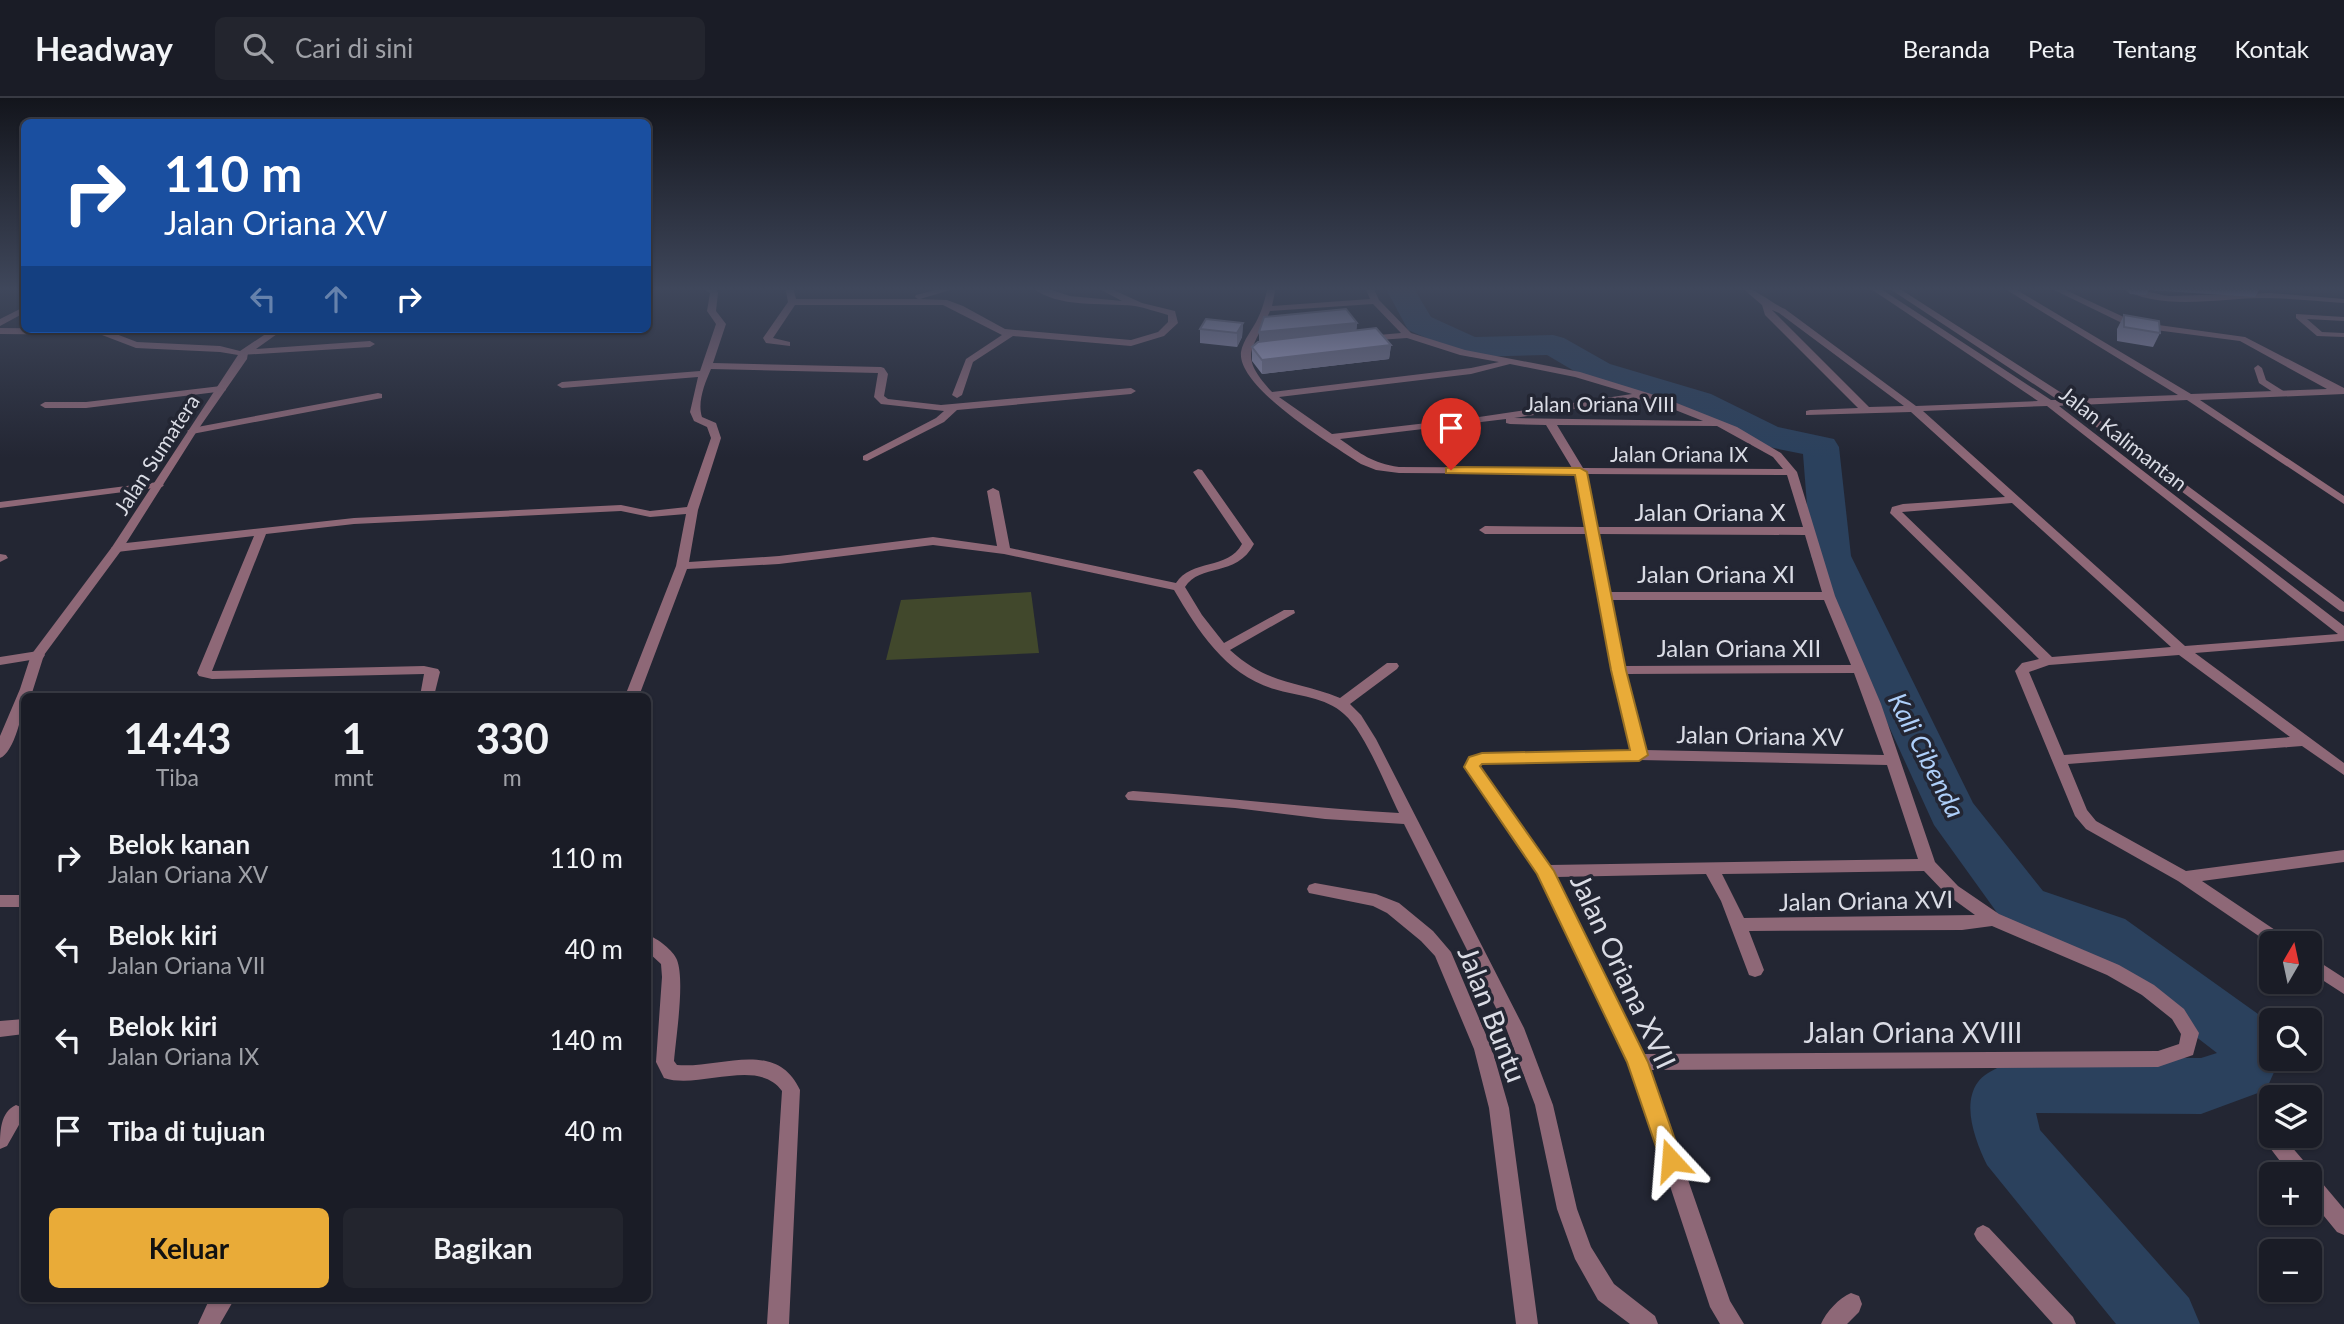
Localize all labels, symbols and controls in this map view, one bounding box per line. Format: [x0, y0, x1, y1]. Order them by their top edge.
search box [215, 17, 705, 80]
text: Headway [35, 28, 173, 68]
icon: search [239, 29, 277, 67]
text: Cari di sini [295, 32, 413, 64]
text: Beranda [1903, 34, 1990, 63]
text: Peta [2028, 34, 2075, 63]
text: Tentang [2113, 34, 2196, 63]
text: Kontak [2234, 34, 2309, 63]
text: 110 m [164, 144, 302, 202]
icon: right [49, 147, 140, 238]
text: Jalan Oriana XV [164, 203, 387, 242]
icon: left [244, 280, 282, 318]
icon: ahead [317, 280, 355, 318]
icon: right [390, 280, 428, 318]
street label: Jalan Kalimantan [2055, 381, 2193, 495]
street label: Jalan Sumatera [108, 389, 204, 519]
street label: Jalan Oriana VIII [1525, 391, 1675, 416]
pin [1421, 398, 1481, 470]
icon: arrive [1432, 409, 1470, 447]
street label: Jalan Oriana IX [1610, 441, 1748, 466]
street label: Jalan Oriana X [1634, 497, 1786, 526]
street label: Jalan Oriana XI [1637, 559, 1795, 588]
street label: Jalan Oriana XII [1657, 633, 1821, 662]
water label: Kali Cibenda [1882, 687, 1972, 823]
text: 14:43 [123, 713, 231, 763]
text: 1 [341, 713, 366, 763]
text: 330 [476, 713, 549, 763]
street label: Jalan Oriana XV [1676, 719, 1845, 751]
text: Tiba [156, 763, 199, 791]
text: mnt [334, 763, 373, 791]
text: m [503, 763, 522, 791]
text: Belok kanan [108, 828, 250, 860]
icon: right [49, 839, 87, 877]
text: 110 m [550, 842, 623, 874]
text: Jalan Oriana XV [108, 860, 268, 888]
street label: Jalan Oriana XVII [1564, 868, 1684, 1074]
street label: Jalan Oriana XVI [1779, 884, 1953, 916]
text: Belok kiri [108, 919, 217, 951]
icon: left [49, 930, 87, 968]
north arrow [2259, 931, 2322, 994]
map controls [2259, 931, 2322, 1302]
text: 40 m [565, 933, 623, 965]
street label: Jalan Buntu [1452, 941, 1534, 1087]
text: Jalan Oriana VII [108, 951, 266, 979]
button: search [2259, 1008, 2322, 1071]
text: Belok kiri [108, 1010, 217, 1042]
street label: Jalan Oriana XVIII [1804, 1015, 2022, 1049]
icon: left [49, 1021, 87, 1059]
text: 140 m [550, 1024, 623, 1056]
text: Jalan Oriana IX [108, 1042, 259, 1070]
button: layers [2259, 1085, 2322, 1148]
icon: arrive [49, 1112, 87, 1150]
text: Tiba di tujuan [108, 1115, 266, 1147]
text: 40 m [565, 1115, 623, 1147]
position arrow [1634, 1123, 1708, 1197]
button: + [2259, 1162, 2322, 1225]
button: Keluar [49, 1208, 329, 1288]
button: Bagikan [343, 1208, 623, 1288]
button: − [2259, 1239, 2322, 1302]

